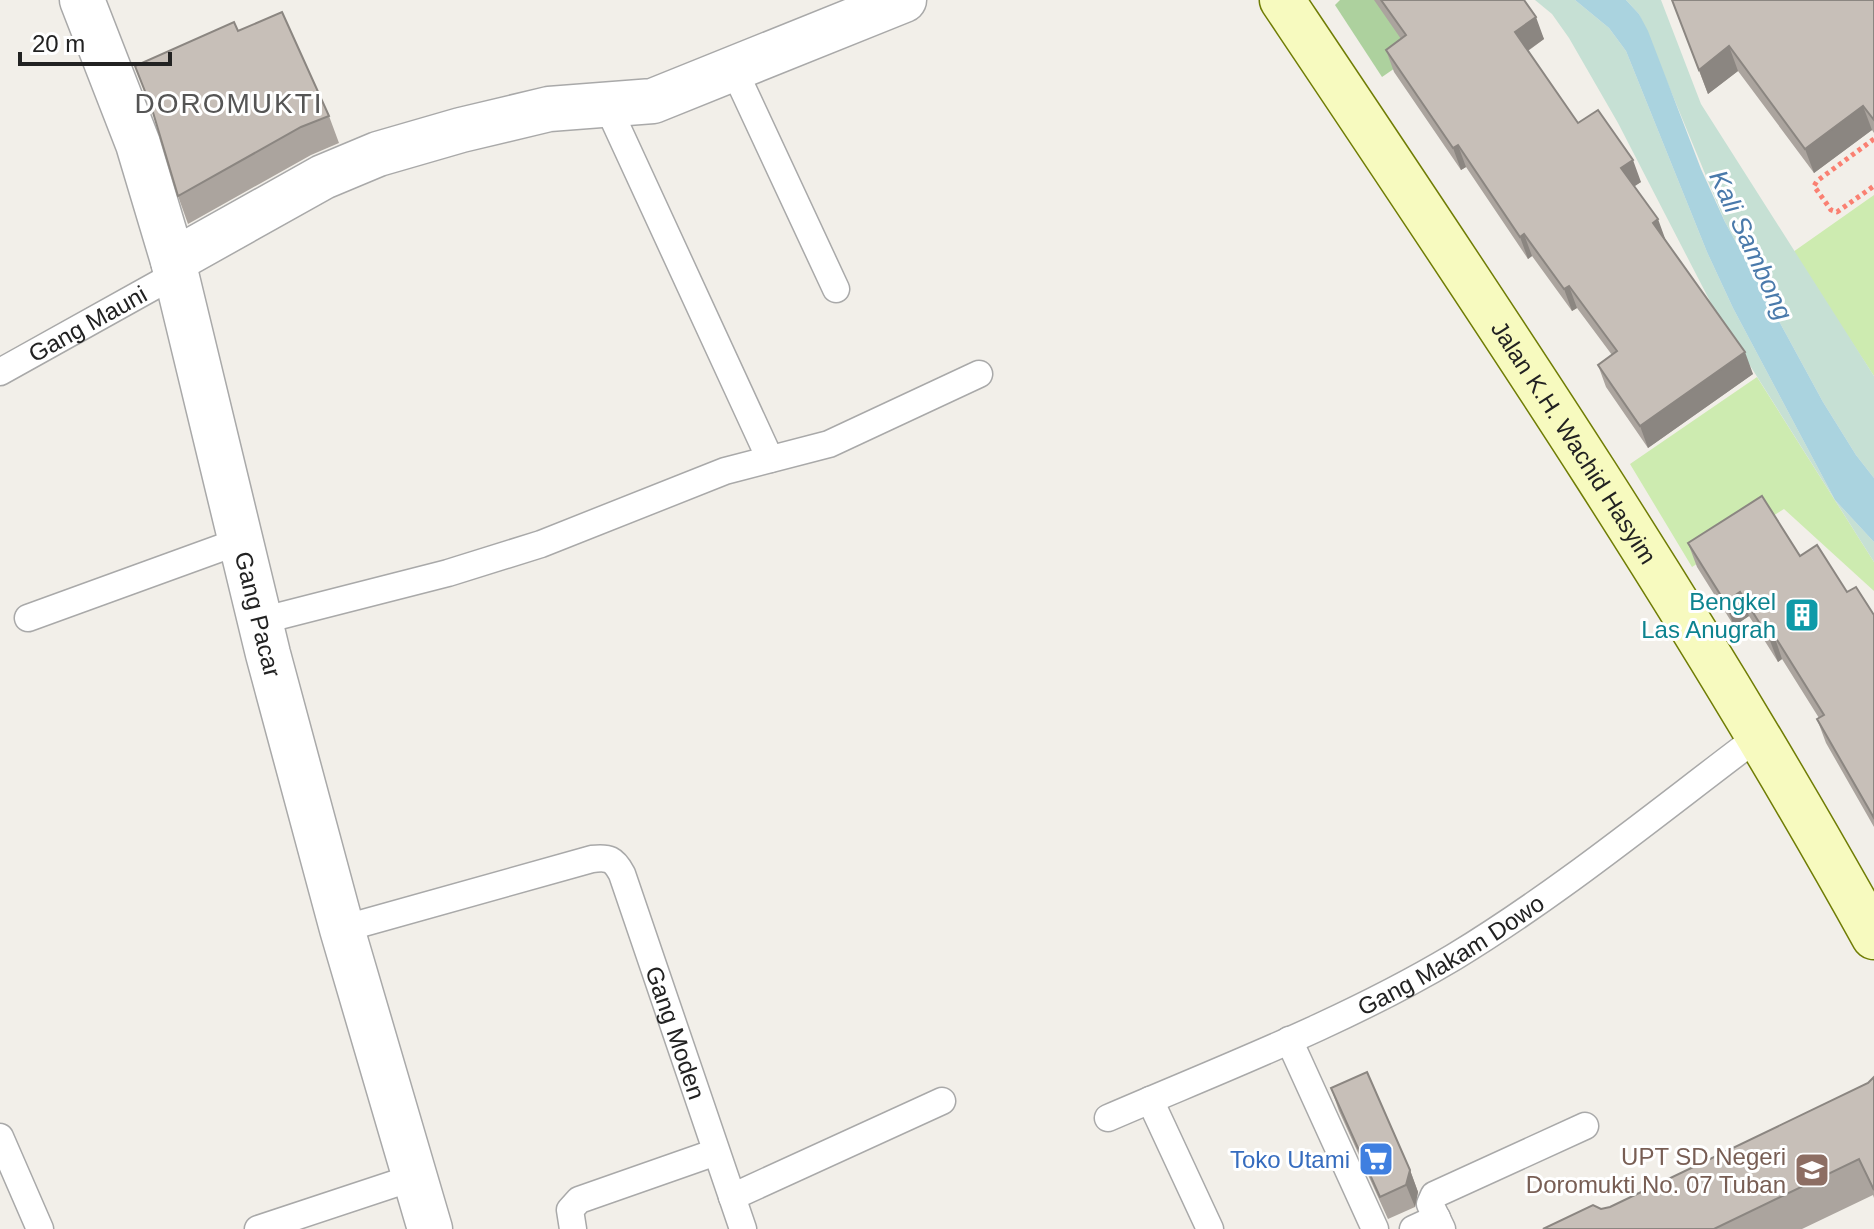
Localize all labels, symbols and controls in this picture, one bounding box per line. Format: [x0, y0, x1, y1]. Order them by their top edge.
scale bar [20, 16, 170, 66]
text: 20 m [32, 30, 85, 57]
district label: DOROMUKTI [134, 88, 324, 119]
water label: Kali Sambong [1703, 165, 1799, 325]
street label: Gang Mauni [24, 280, 151, 367]
street label: Jalan K.H. Wachid Hasyim [1486, 316, 1662, 568]
street label: Gang Pacar [230, 549, 287, 680]
place label: Bengkel Las Anugrah [1641, 588, 1776, 643]
building icon: Bengkel Las Anugrah [1783, 596, 1821, 634]
street label: Gang Makam Dowo [1353, 889, 1549, 1020]
street label: Gang Moden [641, 962, 711, 1103]
supermarket icon: Toko Utami [1357, 1140, 1395, 1178]
place label: UPT SD Negeri Doromukti No. 07 Tuban [1526, 1143, 1786, 1198]
place label: Toko Utami [1230, 1146, 1350, 1173]
school or university icon: UPT SD Negeri Doromukti No. 07 Tuban [1793, 1151, 1831, 1189]

